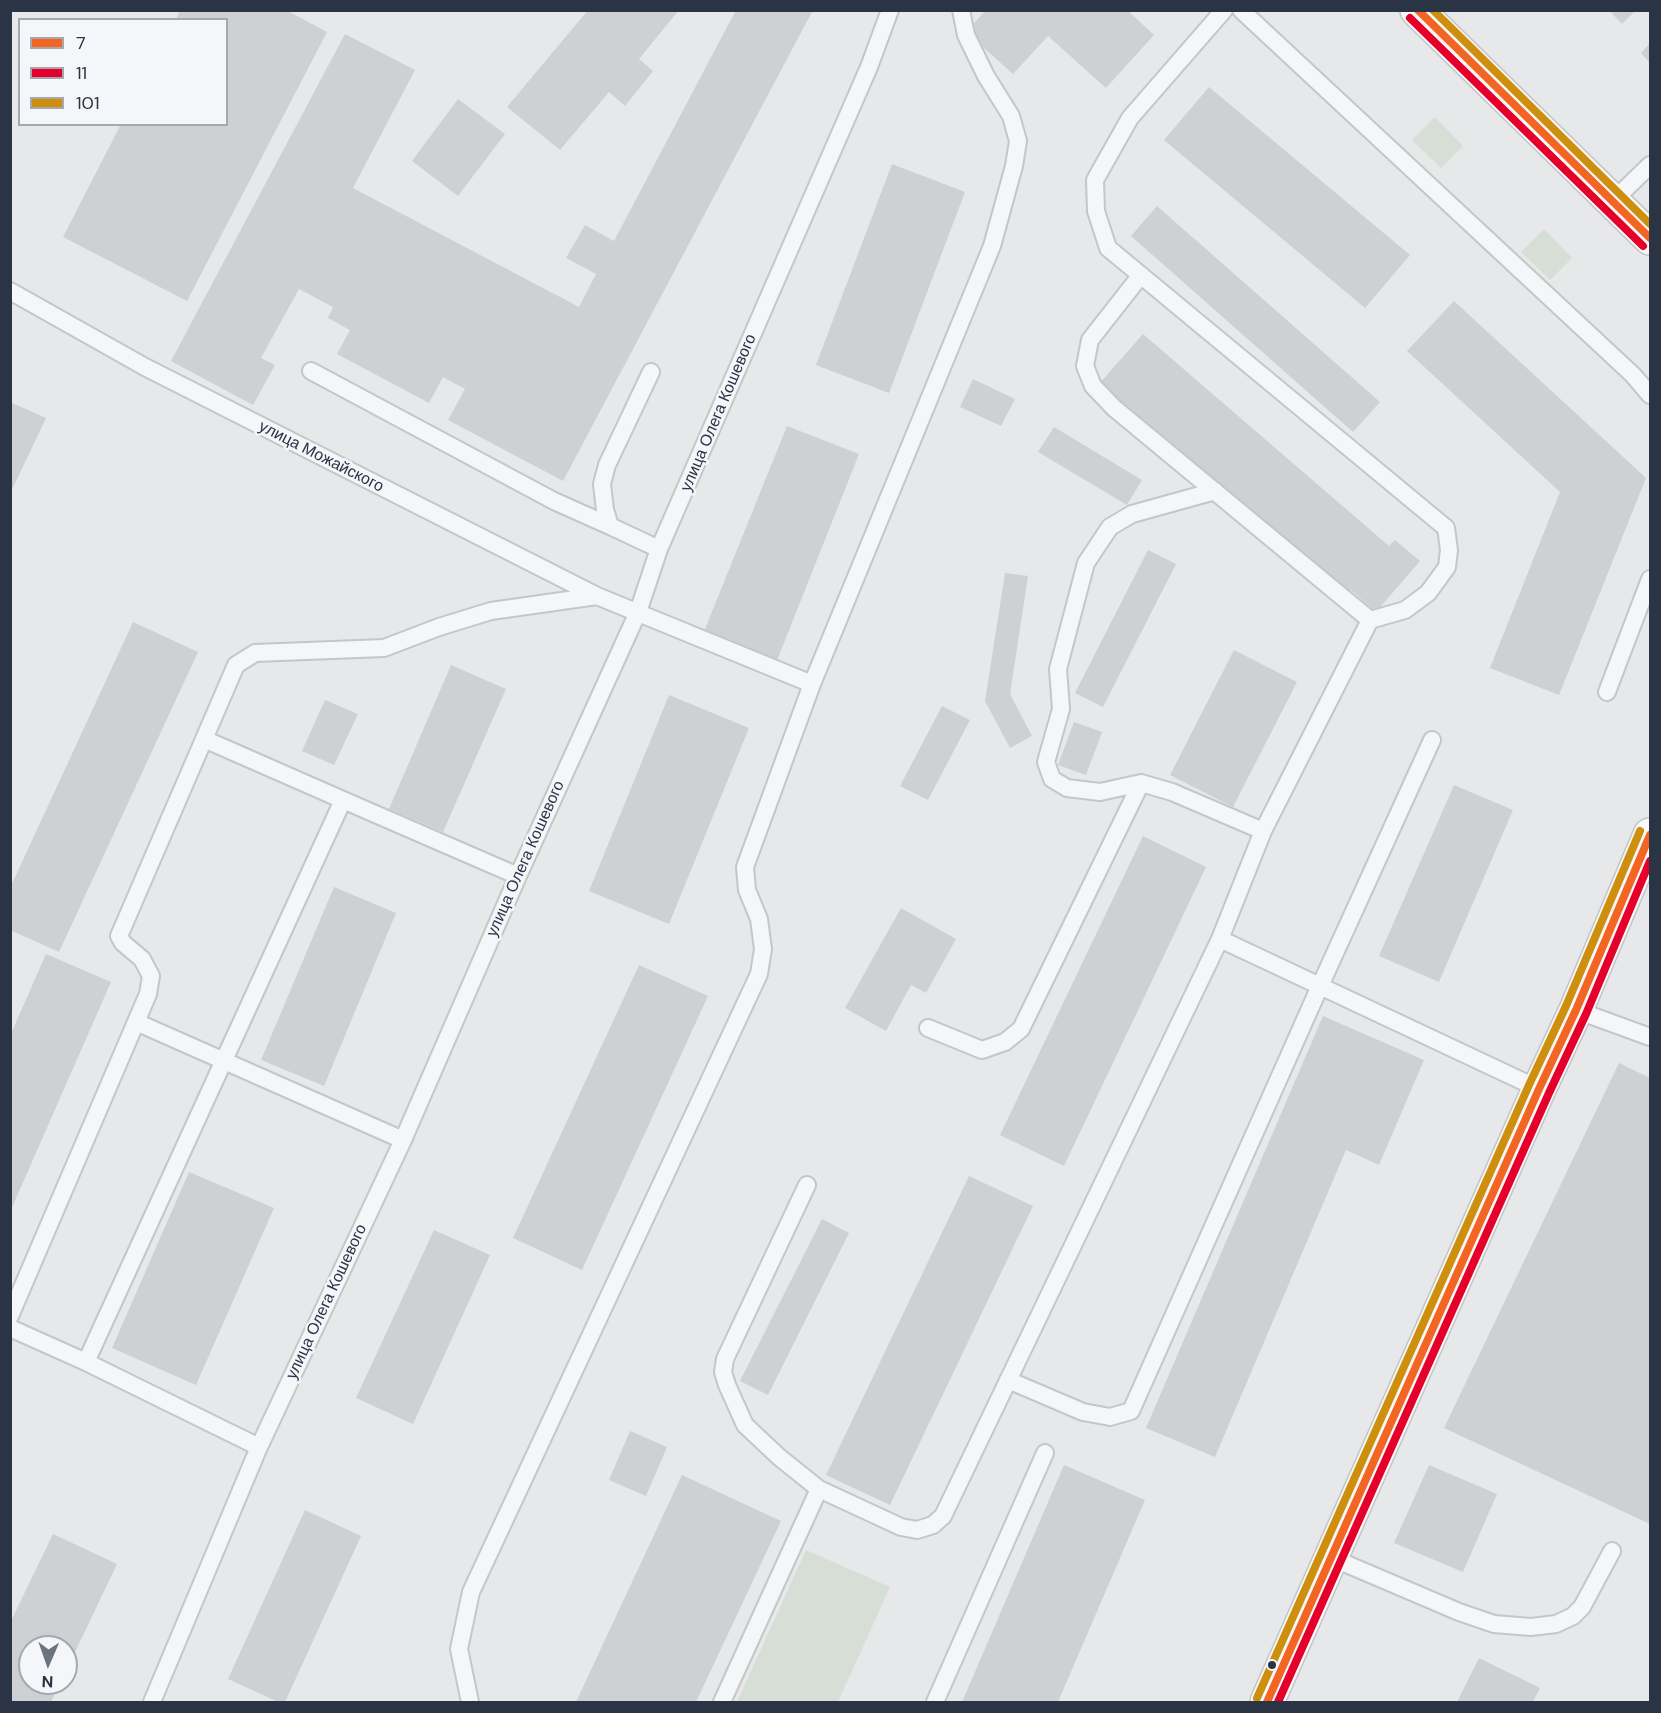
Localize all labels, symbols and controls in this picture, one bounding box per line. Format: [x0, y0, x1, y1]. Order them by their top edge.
legend [18, 18, 228, 126]
text: 7 [76, 31, 86, 55]
text: 11 [76, 61, 87, 85]
text: 101 [76, 91, 100, 115]
street label: улица Олега Кошевого [677, 331, 761, 495]
street label: улица Можайского [255, 417, 387, 497]
street label: улица Олега Кошевого [483, 778, 569, 940]
street label: улица Олега Кошевого [283, 1221, 371, 1383]
north arrow [18, 1635, 78, 1695]
unlabelled marker [1266, 1659, 1278, 1671]
text: N [41, 1671, 54, 1692]

